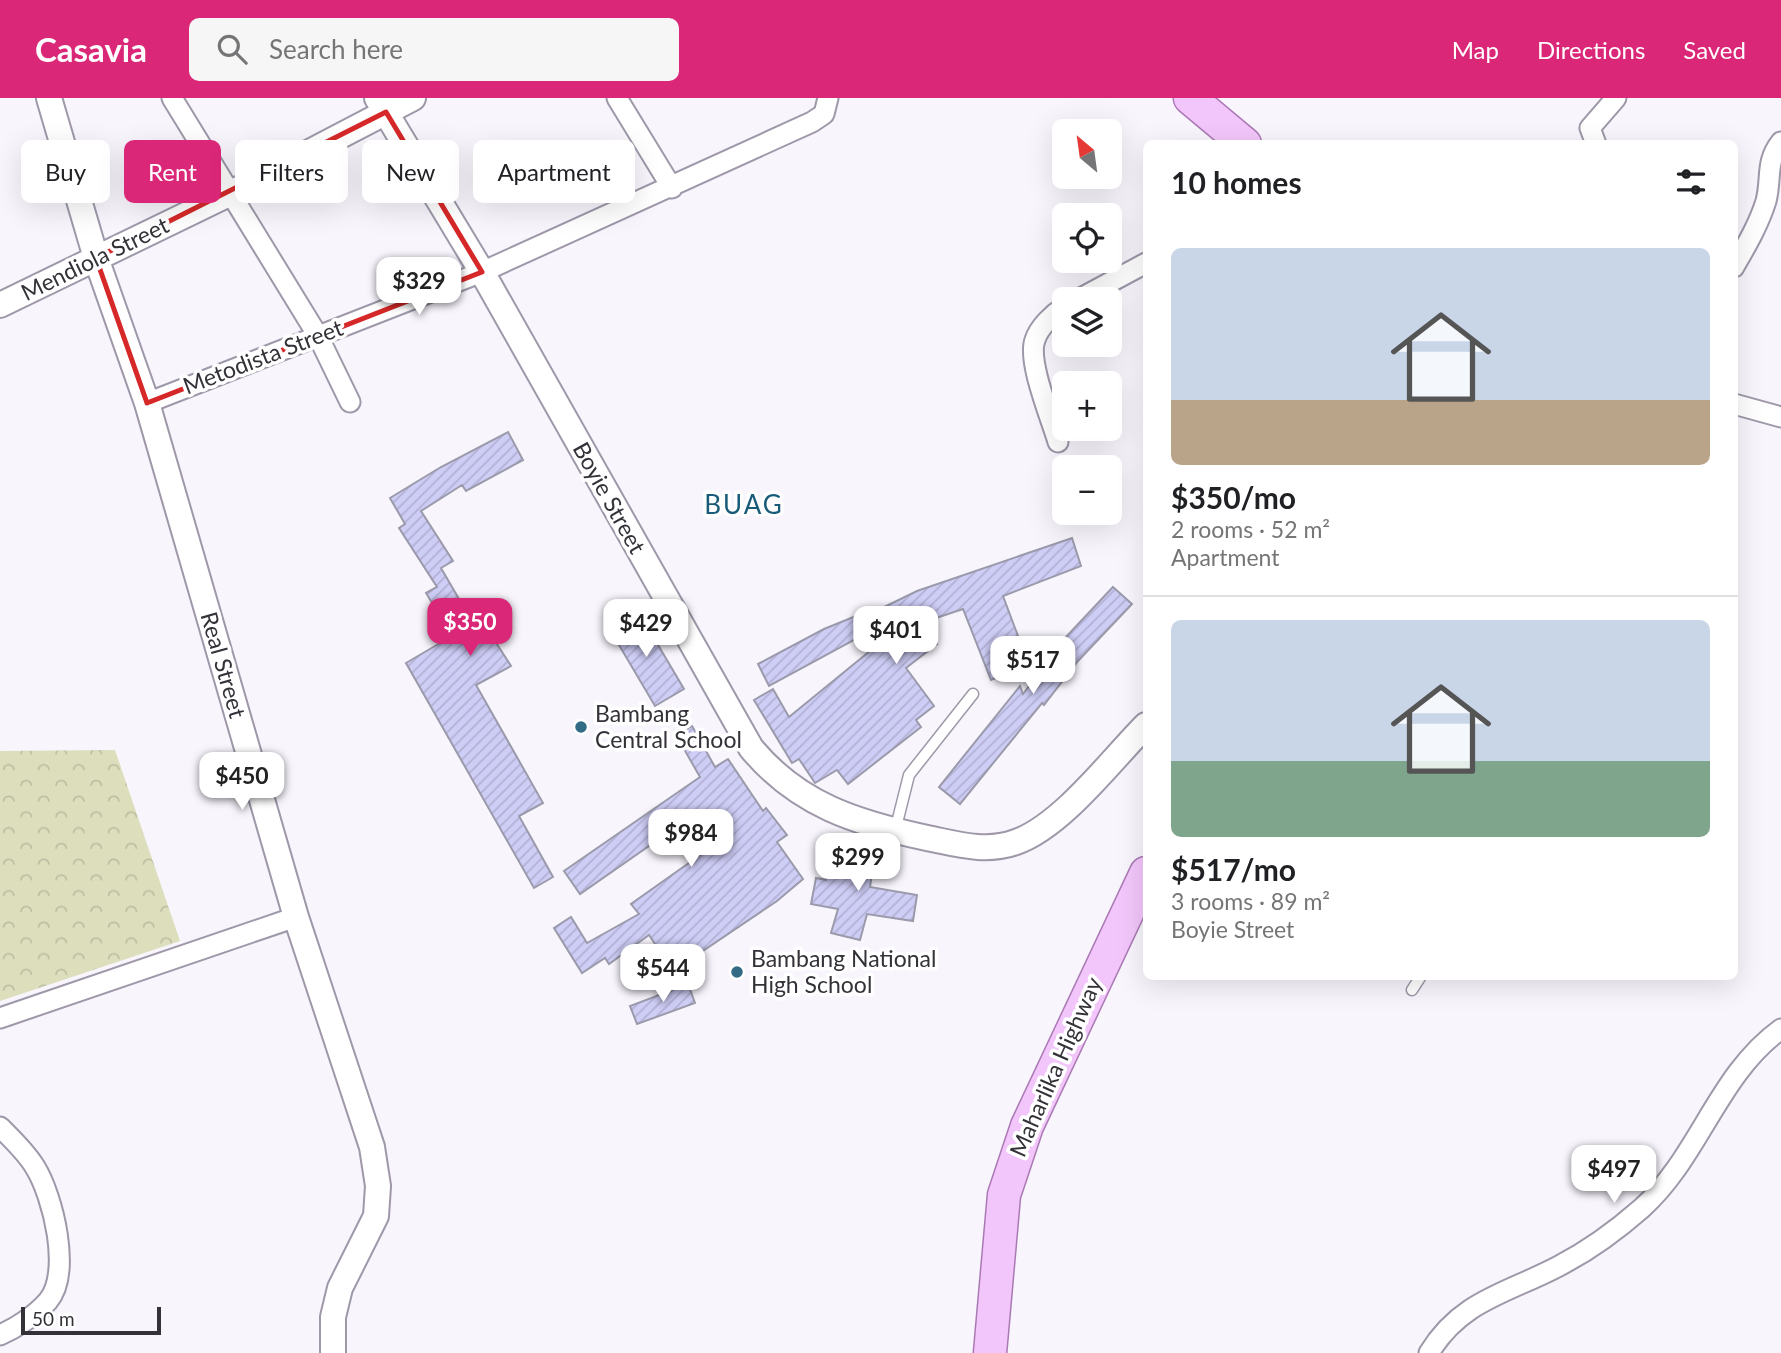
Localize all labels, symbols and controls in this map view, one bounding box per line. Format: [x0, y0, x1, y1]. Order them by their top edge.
search box [189, 18, 679, 81]
text: Casavia [35, 29, 147, 69]
icon: search [213, 30, 251, 68]
text: Search here [269, 33, 403, 65]
text: Map [1452, 35, 1499, 64]
text: Directions [1537, 35, 1645, 64]
text: Saved [1683, 35, 1746, 64]
north arrow [1052, 119, 1122, 189]
map controls [1052, 119, 1122, 525]
chip: Buy [21, 140, 110, 203]
chip: Rent [124, 140, 221, 203]
chip: Filters [235, 140, 348, 203]
chip: New [362, 140, 459, 203]
chip: Apartment [473, 140, 635, 203]
icon: filters [1672, 163, 1710, 201]
text: 10 homes [1171, 164, 1302, 200]
button: locate [1052, 203, 1122, 273]
street label: Mendiola Street [16, 210, 174, 306]
pin: $329 [378, 258, 460, 317]
text: $329 [392, 266, 446, 294]
button: layers [1052, 287, 1122, 357]
icon: home [1378, 294, 1504, 420]
street label: Metodista Street [179, 312, 347, 399]
button: + [1052, 371, 1122, 441]
street label: Boyie Street [568, 437, 652, 559]
button: − [1052, 455, 1122, 525]
text: $350/mo [1171, 479, 1296, 515]
district label: BUAG [704, 488, 784, 520]
text: 2 rooms · 52 m² [1171, 515, 1330, 543]
text: Apartment [1171, 543, 1279, 571]
pin: $350 [429, 598, 511, 658]
pin: $429 [605, 600, 687, 659]
pin: $401 [855, 606, 937, 666]
text: $350 [443, 607, 497, 635]
street label: Real Street [195, 608, 253, 722]
text: $429 [619, 608, 673, 636]
text: $401 [869, 615, 923, 643]
pin: $517 [992, 636, 1074, 696]
text: $517 [1006, 645, 1060, 673]
icon: home [1378, 666, 1504, 792]
place label: Bambang Central School [595, 699, 742, 753]
marker: Bambang Central School [573, 719, 589, 735]
pin: $450 [201, 752, 283, 812]
text: $450 [215, 761, 269, 789]
pin: $984 [650, 810, 732, 869]
text: $984 [664, 818, 718, 846]
pin: $299 [817, 834, 899, 893]
text: $299 [831, 842, 885, 870]
text: $517/mo [1171, 851, 1296, 887]
text: 3 rooms · 89 m² [1171, 887, 1330, 915]
text: Boyie Street [1171, 915, 1294, 943]
pin: $544 [622, 944, 704, 1004]
place label: Bambang National High School [751, 944, 936, 998]
text: $544 [636, 953, 690, 981]
marker: Bambang National High School [729, 964, 745, 980]
street label: Maharlika Highway [1003, 972, 1107, 1161]
pin: $497 [1573, 1146, 1655, 1205]
text: $497 [1587, 1154, 1641, 1182]
scale bar [21, 1304, 161, 1336]
text: 50 m [32, 1307, 75, 1330]

